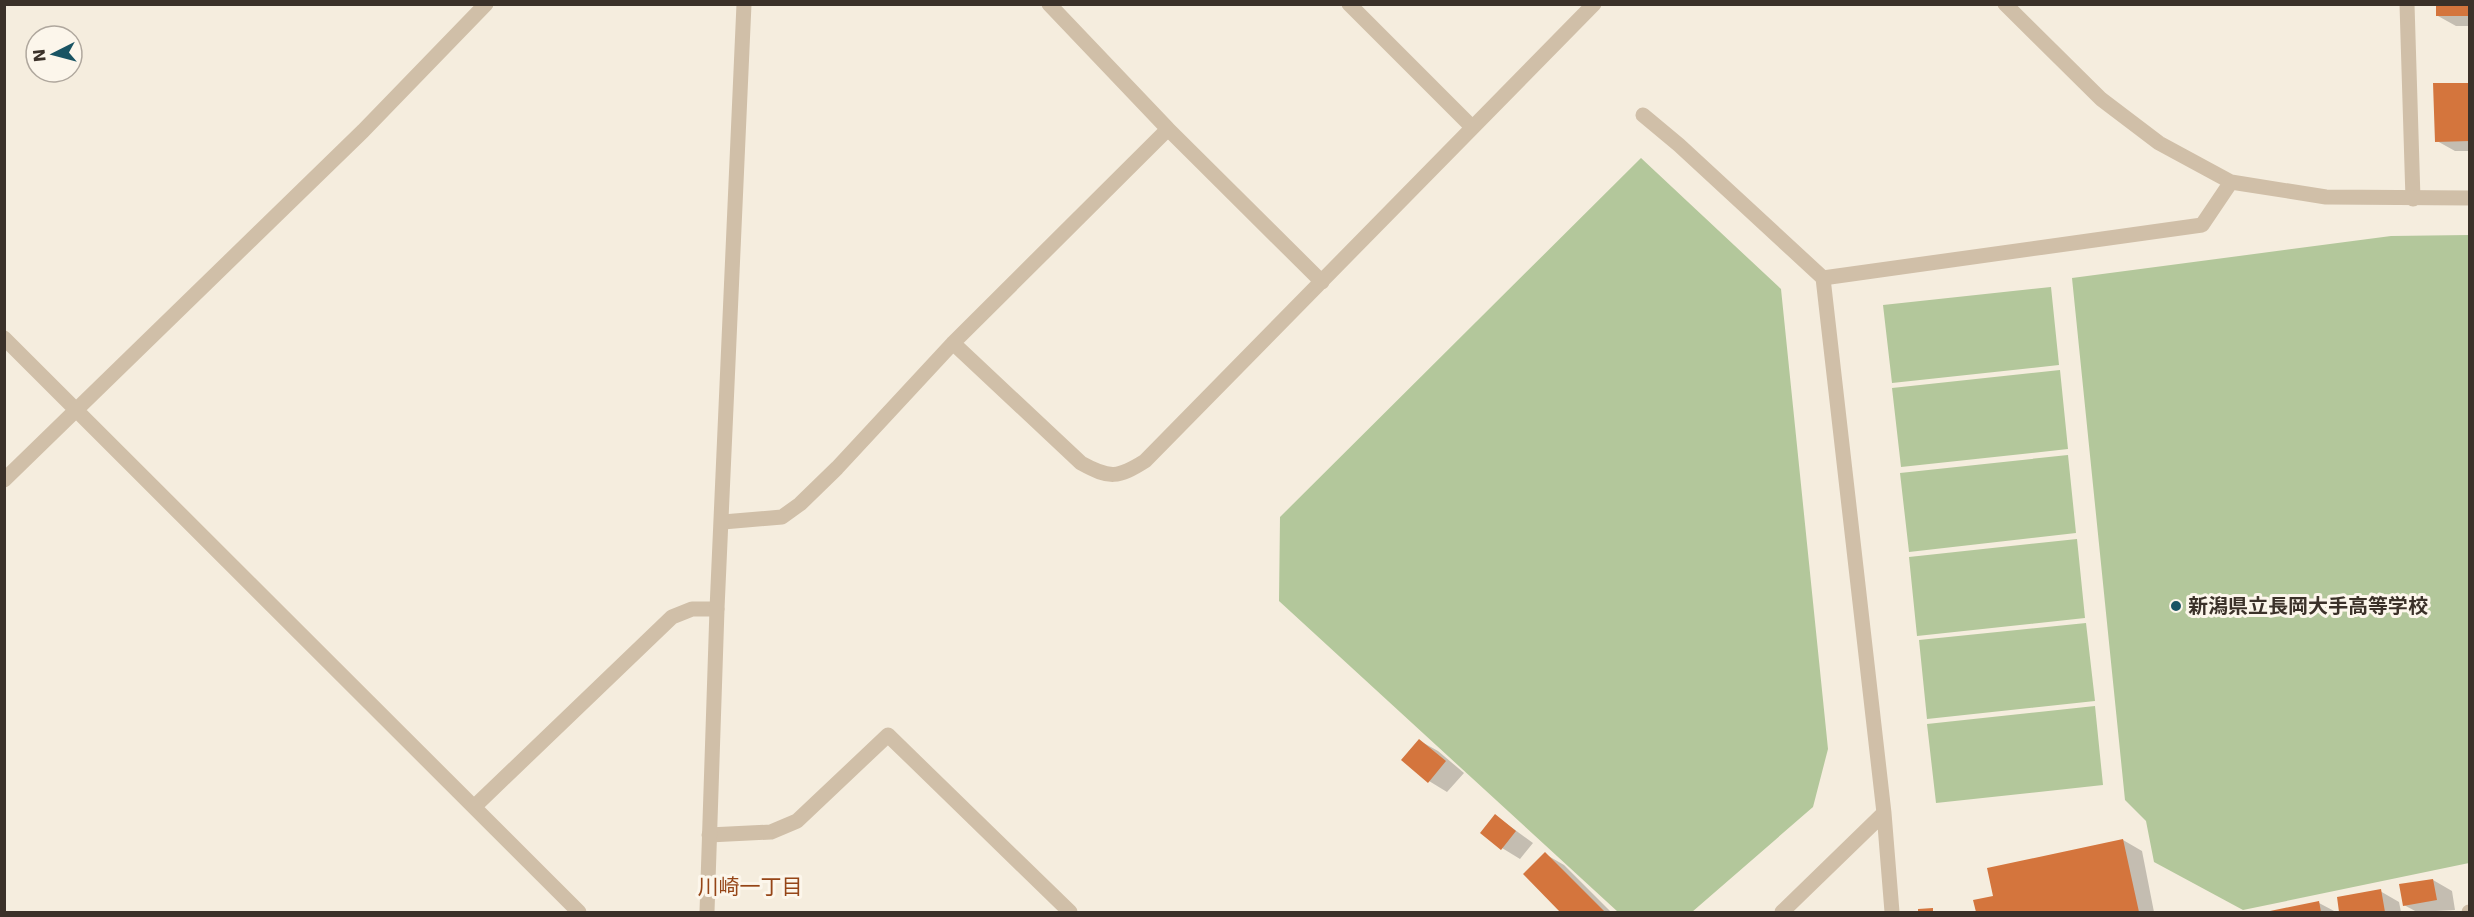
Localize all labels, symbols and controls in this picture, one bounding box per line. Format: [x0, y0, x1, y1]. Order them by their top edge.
north arrow [24, 24, 84, 84]
text: N [29, 48, 50, 63]
place label: 新潟県立長岡大手高等学校 [2188, 594, 2428, 618]
marker: 新潟県立長岡大手高等学校 [2169, 599, 2183, 613]
district label: 川崎一丁目 [698, 875, 803, 899]

